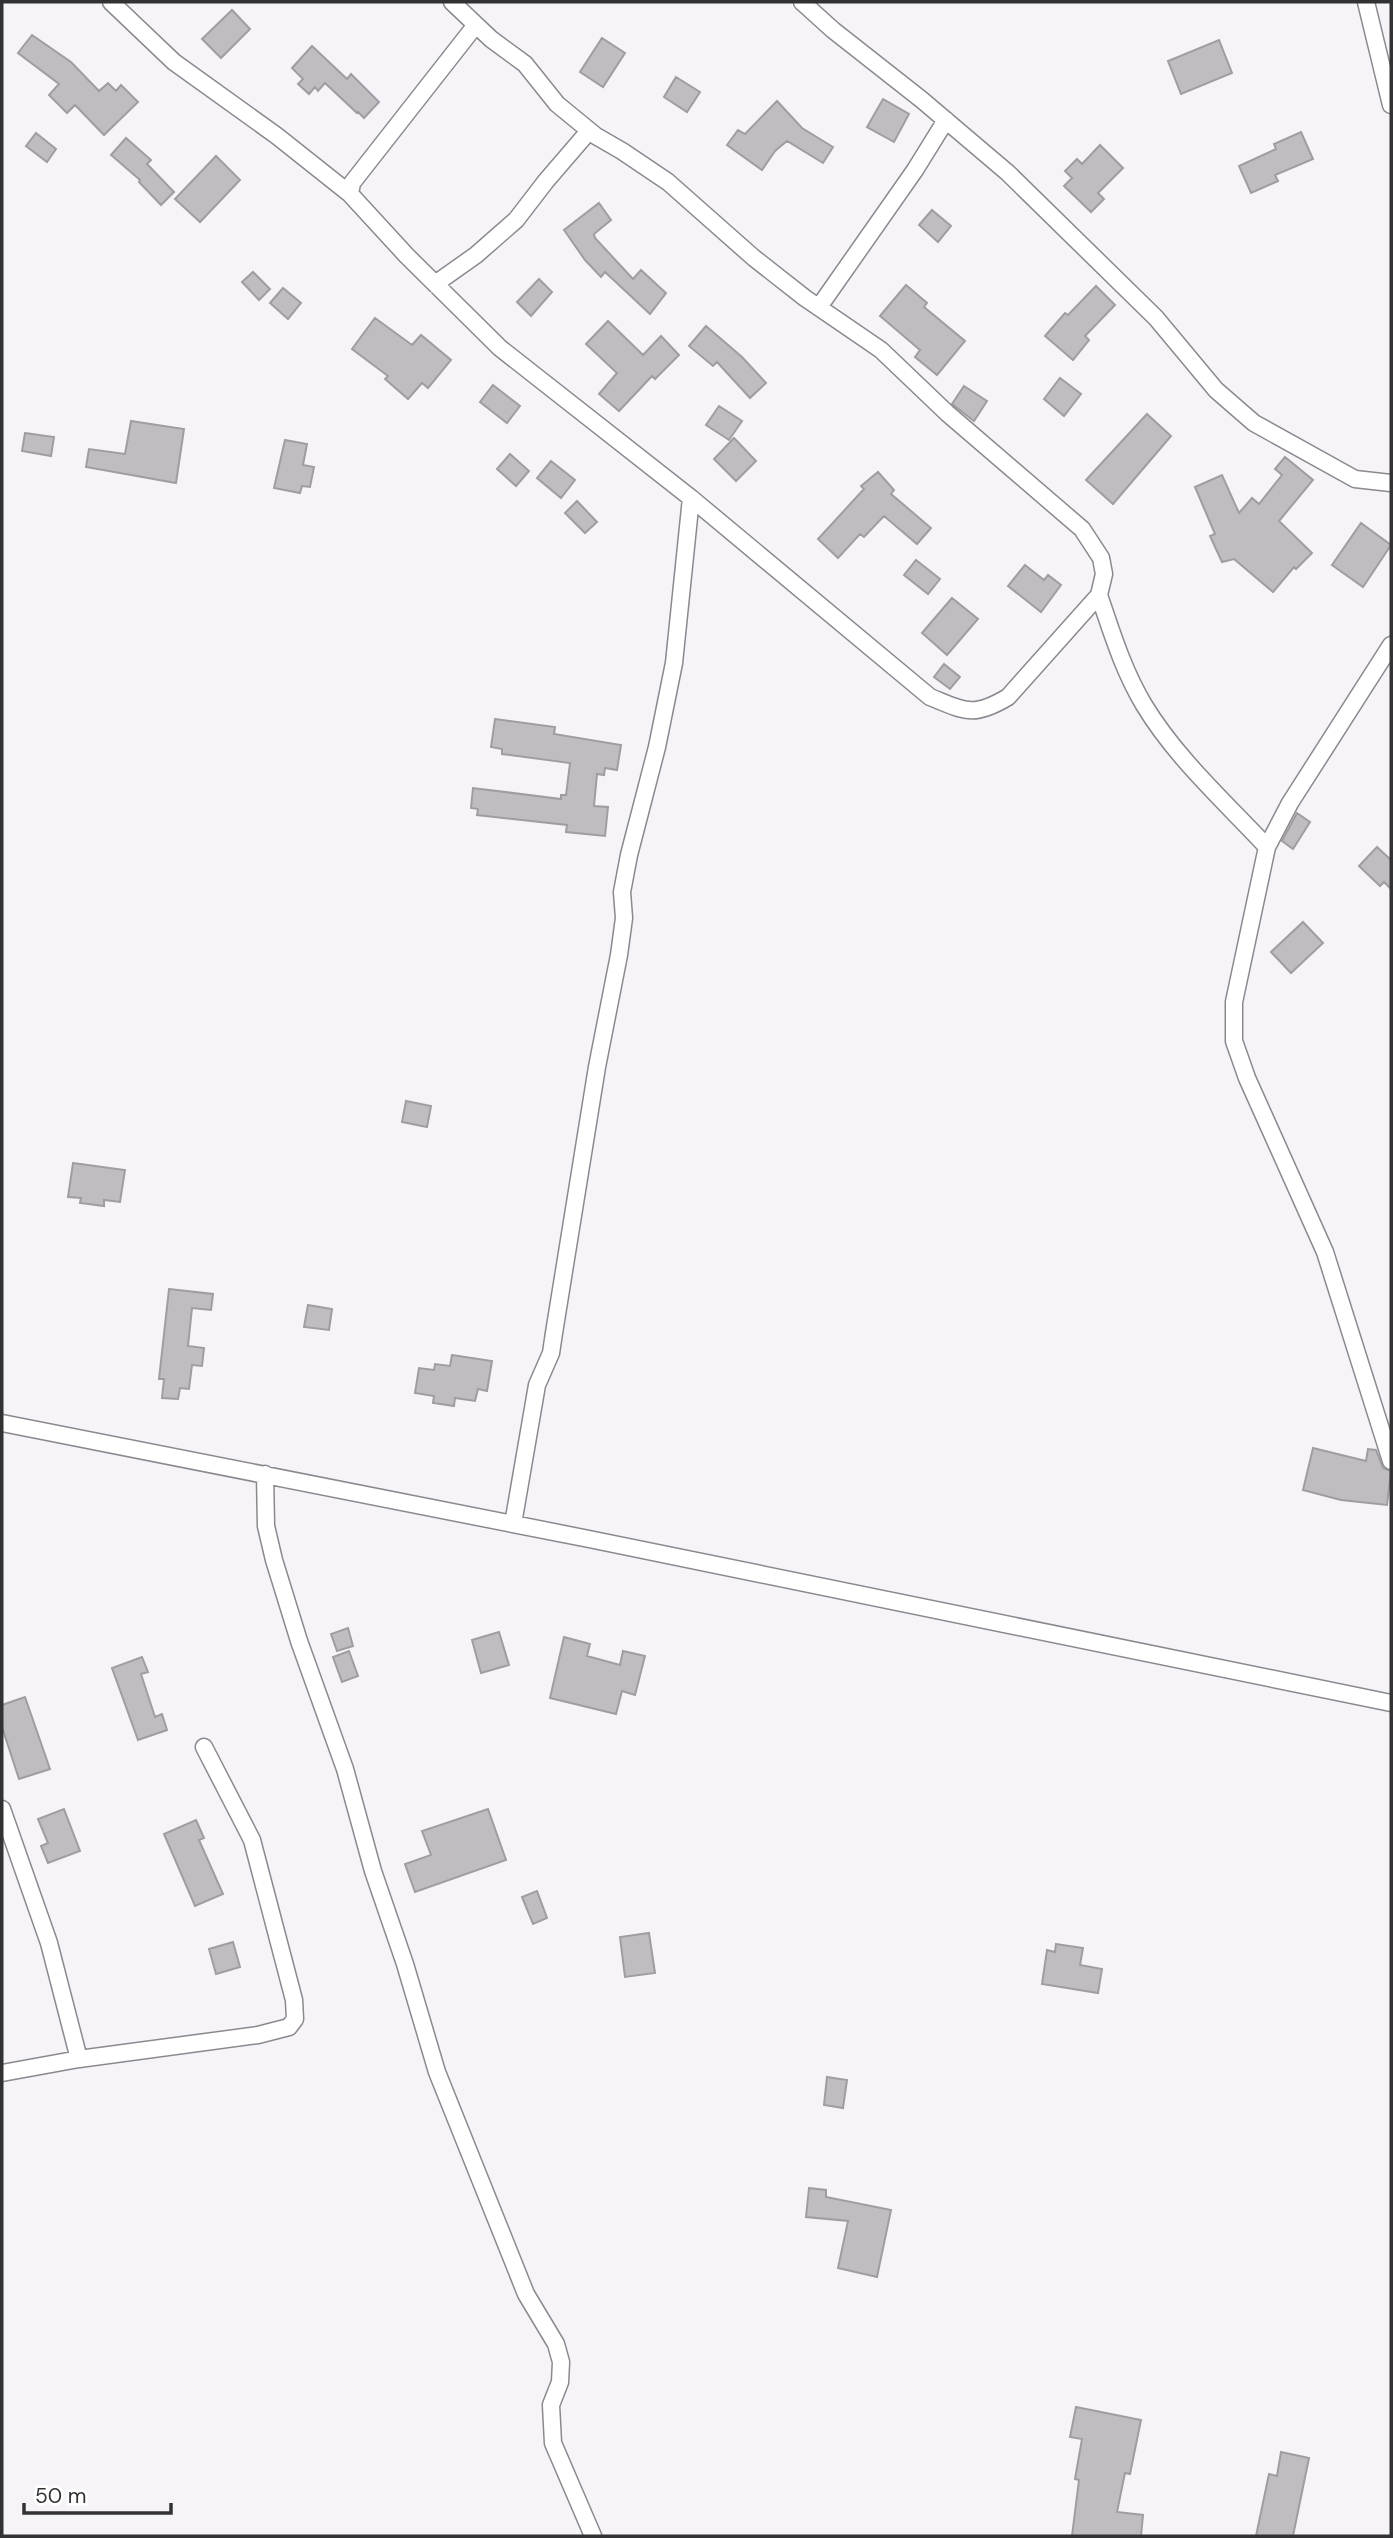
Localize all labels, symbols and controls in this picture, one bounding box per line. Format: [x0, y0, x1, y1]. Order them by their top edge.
scale bar [24, 2472, 172, 2516]
text: 50 m [35, 2482, 86, 2510]

